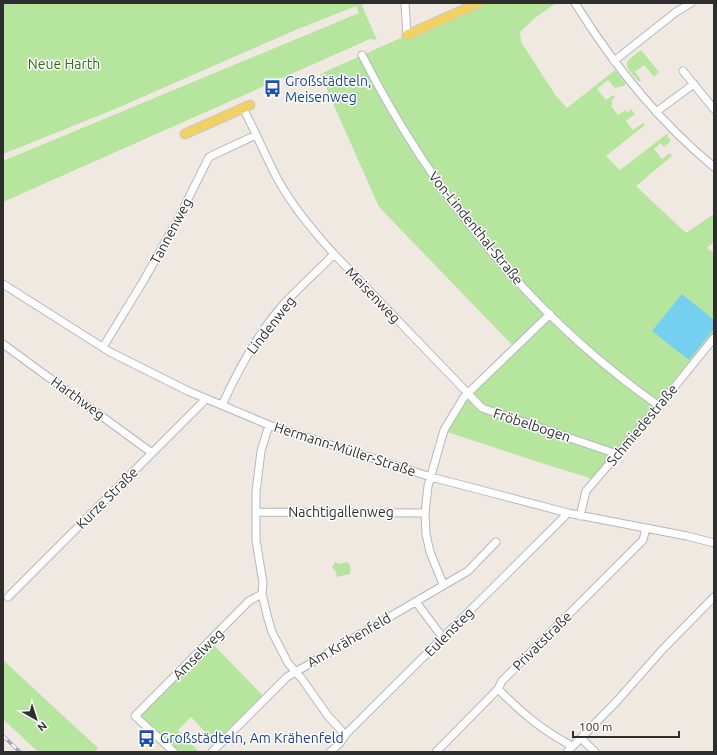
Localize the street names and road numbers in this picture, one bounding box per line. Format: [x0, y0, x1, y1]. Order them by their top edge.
street label: Von-Lindenthal-Straße [425, 168, 527, 288]
street label: Tannenweg [147, 195, 195, 267]
street label: Meisenweg [342, 264, 404, 326]
street label: Lindenweg [243, 293, 299, 357]
street label: Harthweg [48, 373, 108, 423]
street label: Schmiedestraße [603, 381, 681, 469]
street label: Fröbelbogen [491, 405, 573, 445]
street label: Hermann-Müller-Straße [272, 419, 418, 479]
street label: Kurze Straße [73, 464, 141, 532]
street label: Nachtigallenweg [288, 504, 394, 520]
street label: Eulensteg [421, 604, 477, 660]
street label: Privatstraße [509, 608, 575, 674]
street label: Am Krähenfeld [304, 610, 394, 670]
street label: Amselweg [169, 625, 227, 683]

